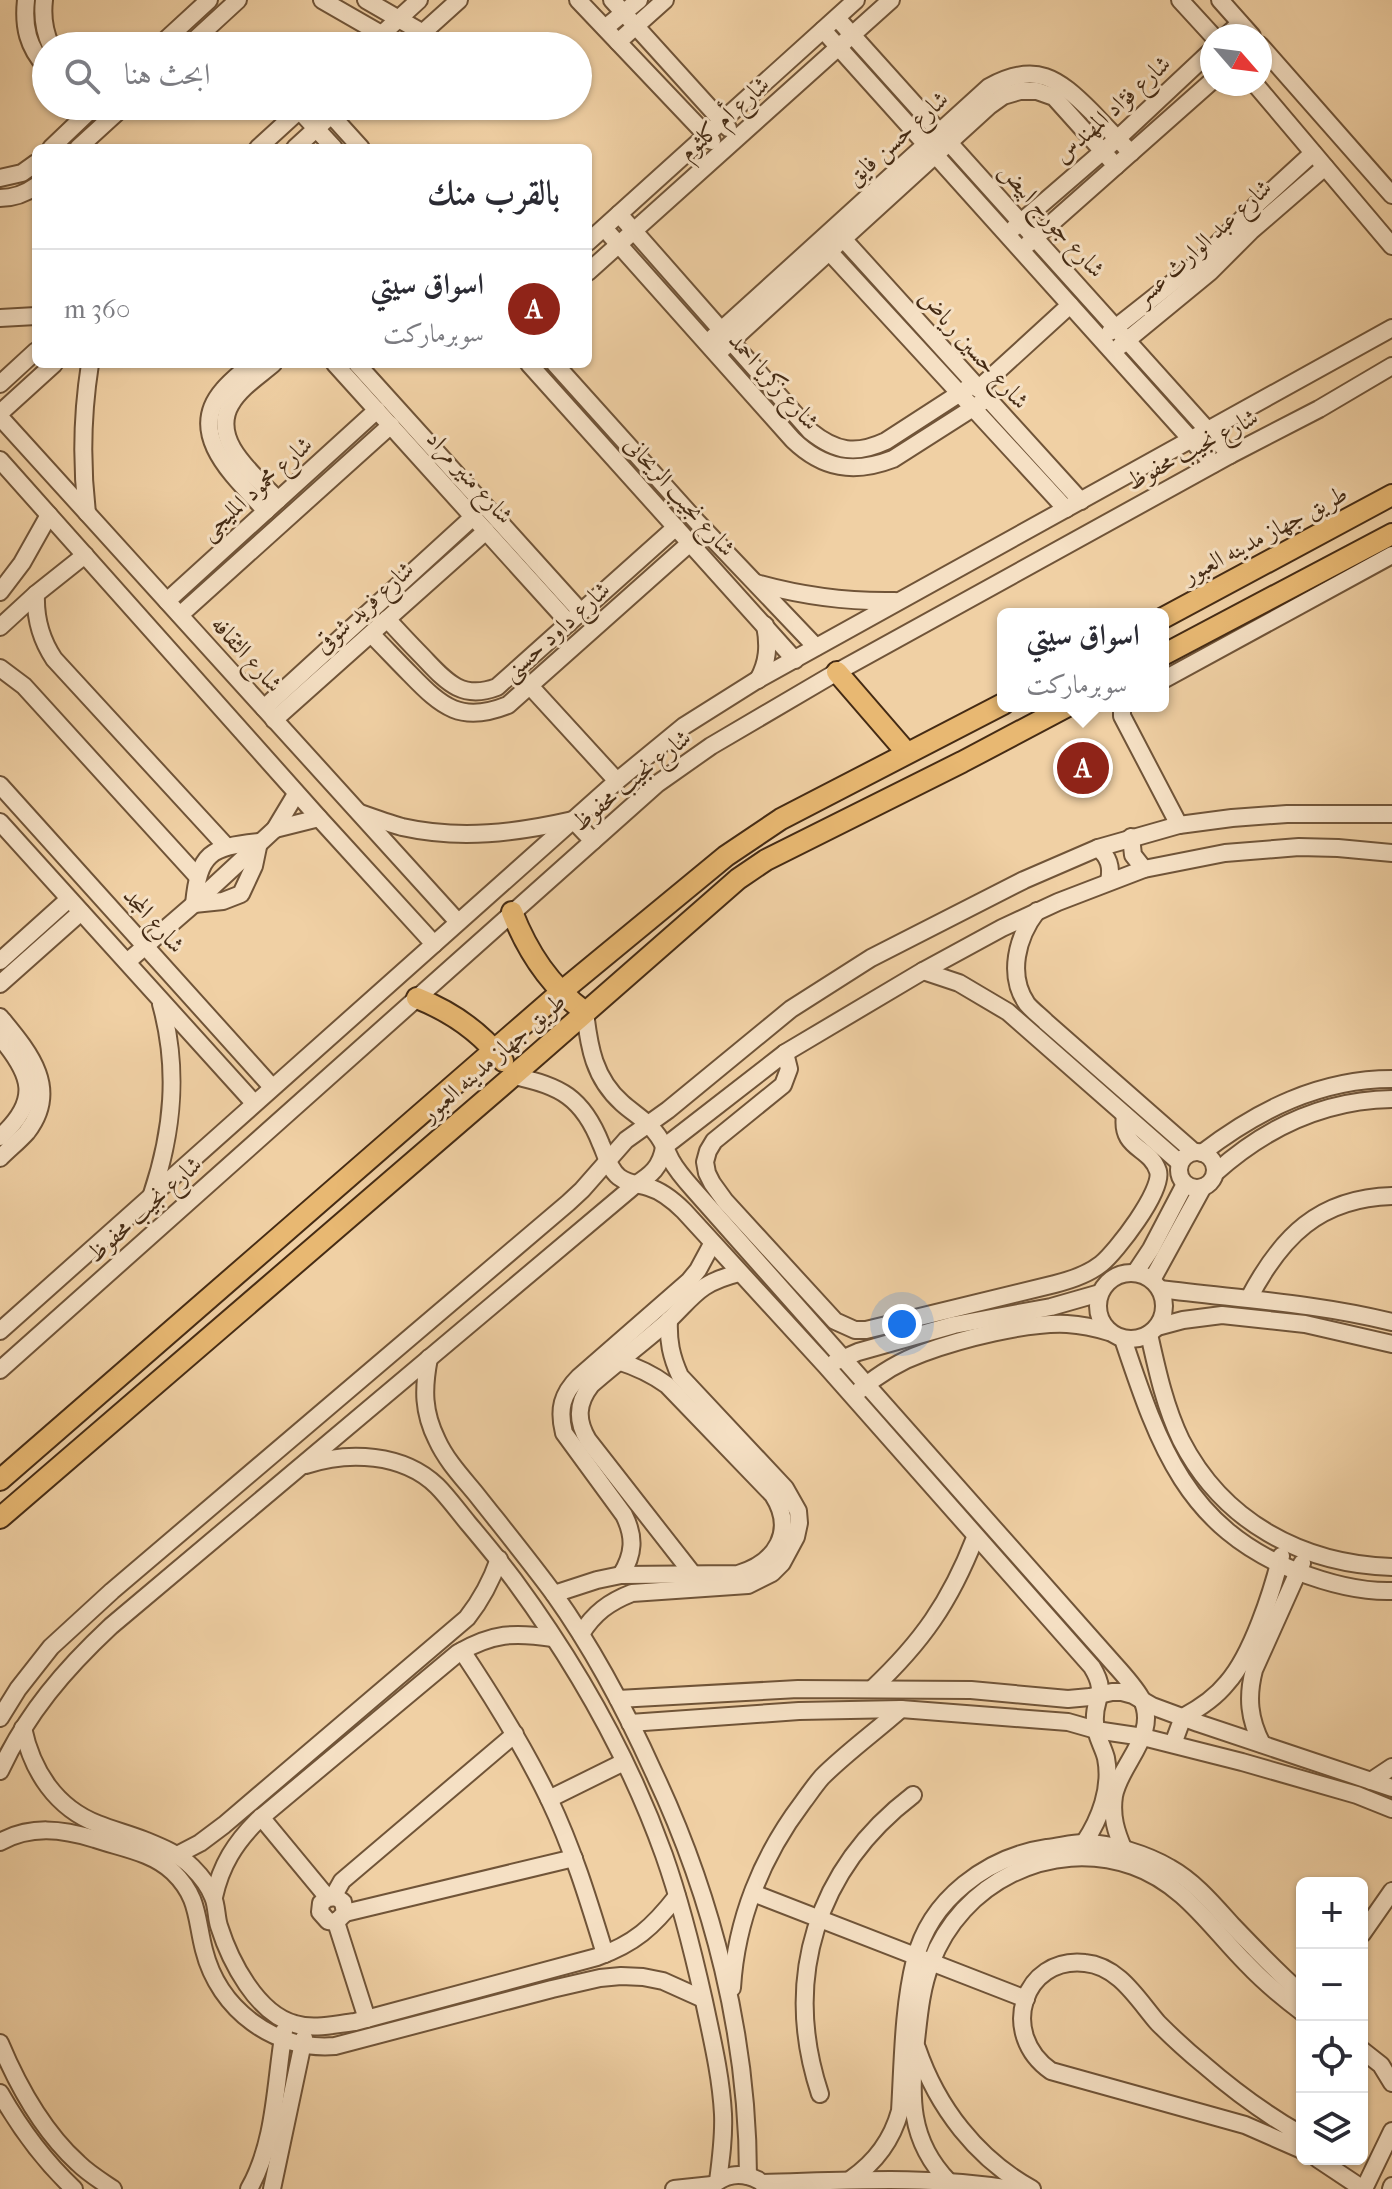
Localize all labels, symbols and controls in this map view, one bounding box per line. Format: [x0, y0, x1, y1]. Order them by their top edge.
north arrow [1200, 24, 1272, 96]
search box [32, 32, 592, 120]
street label: شارع فؤاد المهندس [1048, 49, 1180, 173]
icon: search [60, 54, 104, 98]
text: ابحث هنا [124, 57, 210, 92]
street label: شارع أم كلثوم [671, 68, 780, 171]
street label: شارع حسن فايق [840, 85, 958, 196]
street label: شارع جورج ابيض [988, 157, 1111, 288]
text: بالقرب منك [427, 173, 560, 213]
street label: شارع عبد الوارث عسر [1127, 173, 1281, 317]
text: اسواق سيتي [370, 267, 484, 302]
street label: شارع حسين رياض [909, 283, 1035, 419]
text: 360 m [64, 294, 130, 325]
text: A [526, 294, 542, 325]
text: سوبرماركت [383, 318, 484, 349]
street label: شارع زكريا احمد [718, 326, 825, 440]
street label: شارع نجيب محفوظ [1121, 403, 1266, 501]
street label: شارع منير مراد [416, 425, 519, 533]
street label: شارع محمود المليجى [194, 430, 322, 550]
street label: شارع نجيب الريحانى [614, 430, 741, 566]
street label: طريق جهاز مدينه العبور [1176, 479, 1352, 591]
street label: شارع فريد شوقى [309, 555, 423, 663]
street label: شارع داود حسنى [496, 575, 620, 691]
popup [997, 608, 1169, 712]
street label: شارع الثقافه [201, 610, 288, 702]
text: اسواق سيتي [1026, 618, 1140, 653]
text: سوبرماركت [1026, 669, 1127, 700]
street label: شارع نجيب محفوظ [566, 723, 700, 841]
pin: A [1057, 738, 1109, 798]
street label: شارع المجد [113, 881, 191, 963]
street label: طريق جهاز مدينه العبور [414, 987, 572, 1129]
street label: شارع نجيب محفوظ [81, 1150, 211, 1272]
your location [882, 1304, 922, 1344]
map controls [1296, 1877, 1368, 2165]
button: + [1296, 1877, 1368, 1949]
button: − [1296, 1949, 1368, 2021]
button: locate [1296, 2021, 1368, 2093]
button: layers [1296, 2093, 1368, 2165]

